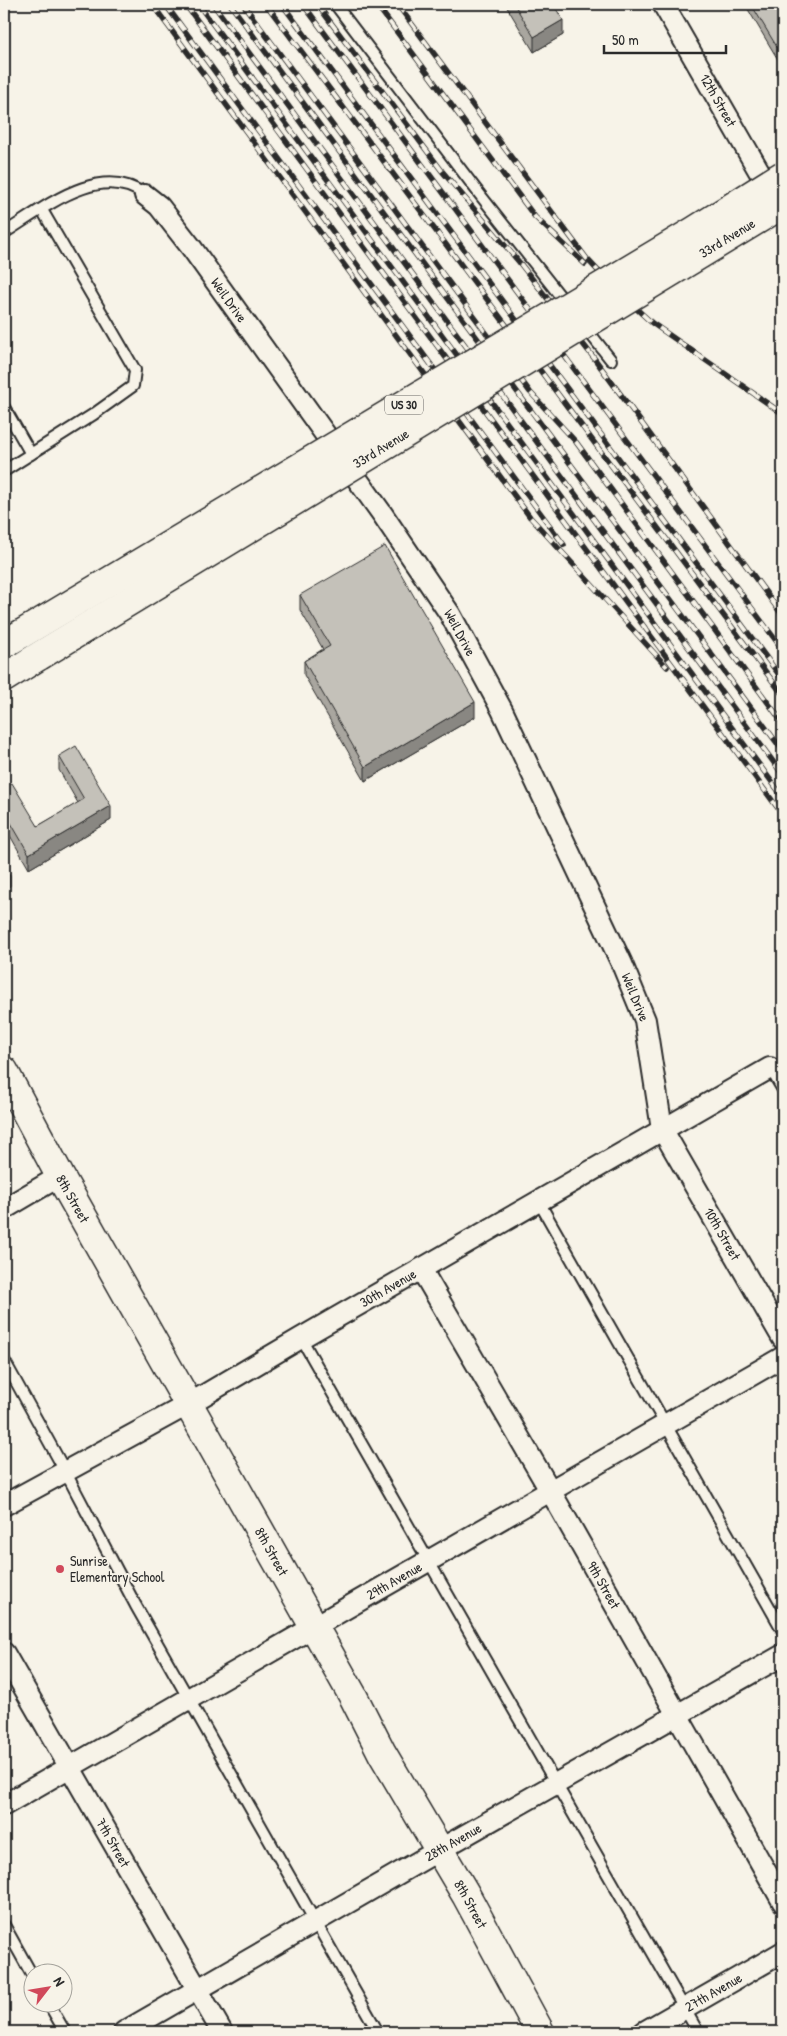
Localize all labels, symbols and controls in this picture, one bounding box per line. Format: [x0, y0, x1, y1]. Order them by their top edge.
scale bar [604, 22, 727, 54]
text: 50 m [612, 29, 639, 50]
street label: 12th Street [696, 70, 742, 130]
street label: 33rd Avenue [695, 213, 759, 262]
street label: Weil Drive [207, 274, 252, 326]
road number: US 30 [385, 396, 423, 414]
street label: 33rd Avenue [349, 423, 412, 472]
street label: Weil Drive [440, 605, 481, 659]
street label: Weil Drive [618, 970, 655, 1024]
street label: 8th Street [52, 1171, 94, 1226]
street label: 10th Street [700, 1204, 746, 1264]
street label: 30th Avenue [356, 1264, 420, 1311]
street label: 8th Street [251, 1524, 293, 1579]
place label: Sunrise Elementary School [70, 1551, 165, 1587]
street label: 29th Avenue [363, 1557, 425, 1604]
street label: 9th Street [583, 1558, 625, 1612]
marker: Sunrise Elementary School [54, 1563, 66, 1575]
street label: 7th Street [92, 1815, 135, 1871]
street label: 28th Avenue [421, 1818, 485, 1865]
street label: 8th Street [450, 1876, 492, 1932]
north arrow [22, 1964, 72, 2014]
street label: 27th Avenue [681, 1968, 745, 2016]
text: N [50, 1973, 70, 1990]

